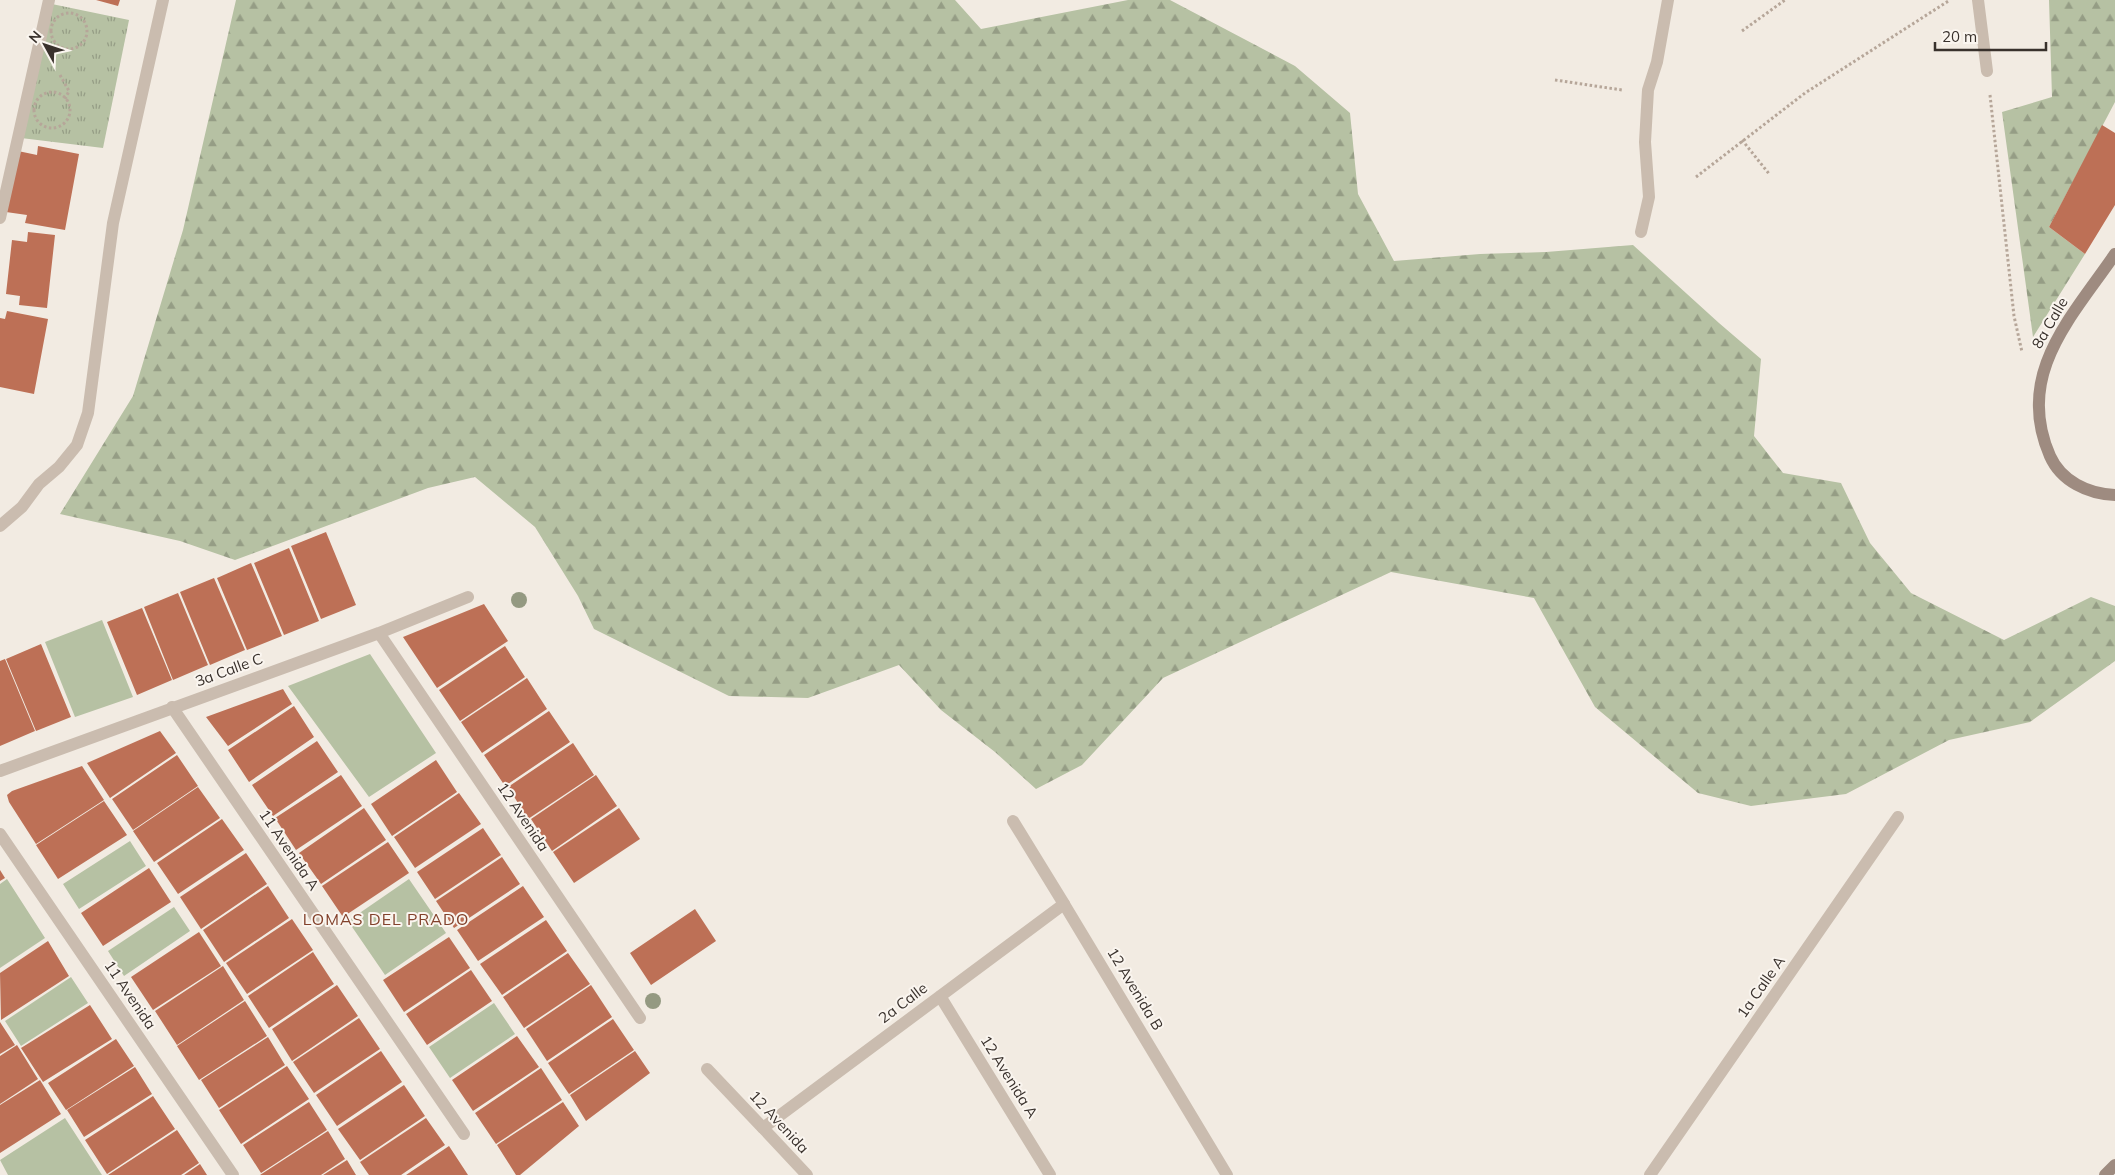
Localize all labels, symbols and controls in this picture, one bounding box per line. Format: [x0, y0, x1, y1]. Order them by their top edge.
north arrow [20, 20, 70, 70]
scale bar [1935, 20, 2046, 52]
text: N [25, 27, 45, 46]
text: 20 m [1942, 27, 1977, 46]
street label: 8a Calle [2027, 294, 2072, 352]
street label: 3a Calle C [192, 649, 265, 690]
street label: 12 Avenida [493, 779, 553, 855]
street label: 11 Avenida A [255, 806, 324, 894]
district label: LOMAS DEL PRADO [303, 909, 469, 929]
street label: 12 Avenida B [1103, 944, 1168, 1034]
street label: 1a Calle A [1732, 952, 1789, 1021]
street label: 11 Avenida [100, 957, 160, 1033]
street label: 2a Calle [875, 978, 931, 1027]
street label: 12 Avenida A [976, 1032, 1042, 1122]
street label: 12 Avenida [746, 1086, 813, 1157]

